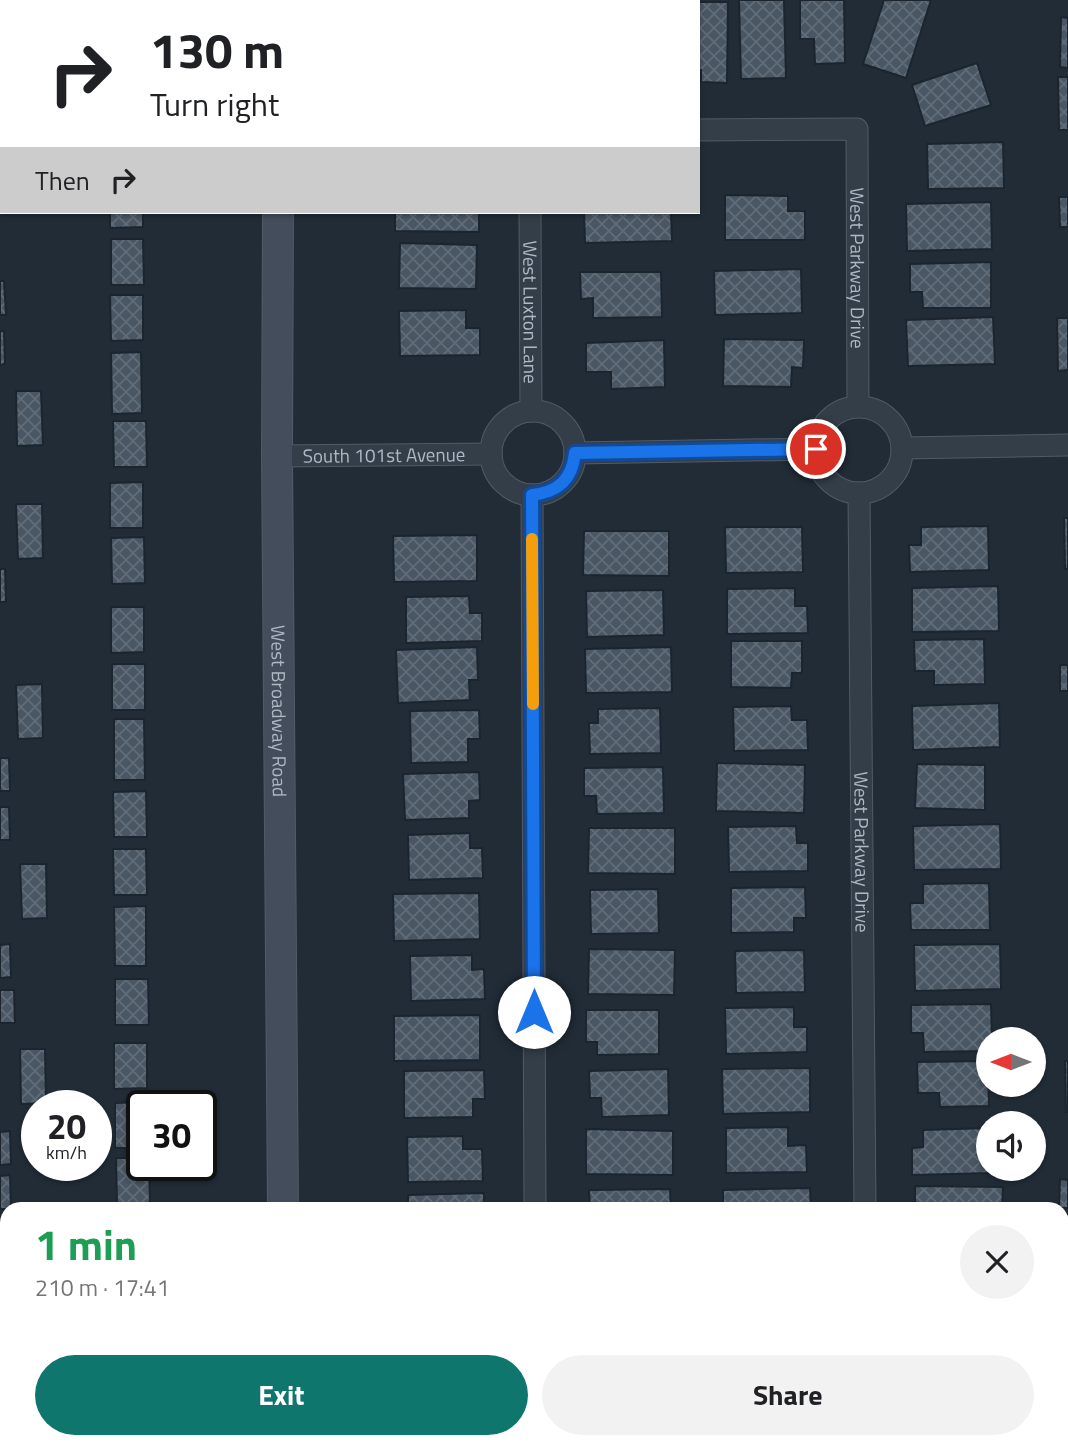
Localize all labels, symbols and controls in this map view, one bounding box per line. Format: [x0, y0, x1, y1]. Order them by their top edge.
text: 130 m [150, 12, 284, 87]
icon: right [35, 28, 126, 119]
text: Turn right [150, 80, 279, 128]
text: Then [35, 161, 90, 200]
icon: right [104, 161, 142, 199]
street label: West Parkway Drive [843, 187, 873, 349]
street label: West Luxton Lane [516, 240, 546, 384]
pin [786, 419, 846, 479]
icon: arrive [797, 430, 835, 468]
street label: South 101st Avenue [303, 439, 465, 470]
street label: West Broadway Road [264, 625, 295, 797]
street label: West Parkway Drive [847, 771, 878, 933]
position arrow [497, 975, 571, 1049]
north arrow [976, 1027, 1046, 1097]
map controls [976, 1027, 1046, 1181]
speed limit sign: 30 [126, 1090, 217, 1181]
text: 20 [47, 1099, 86, 1153]
button: sound [976, 1111, 1046, 1181]
text: km/h [46, 1139, 87, 1166]
text: 1 min [35, 1212, 137, 1276]
button: close [960, 1225, 1034, 1299]
text: 210 m · 17:41 [35, 1270, 170, 1305]
button: Exit [35, 1355, 528, 1435]
button: Share [542, 1355, 1034, 1435]

